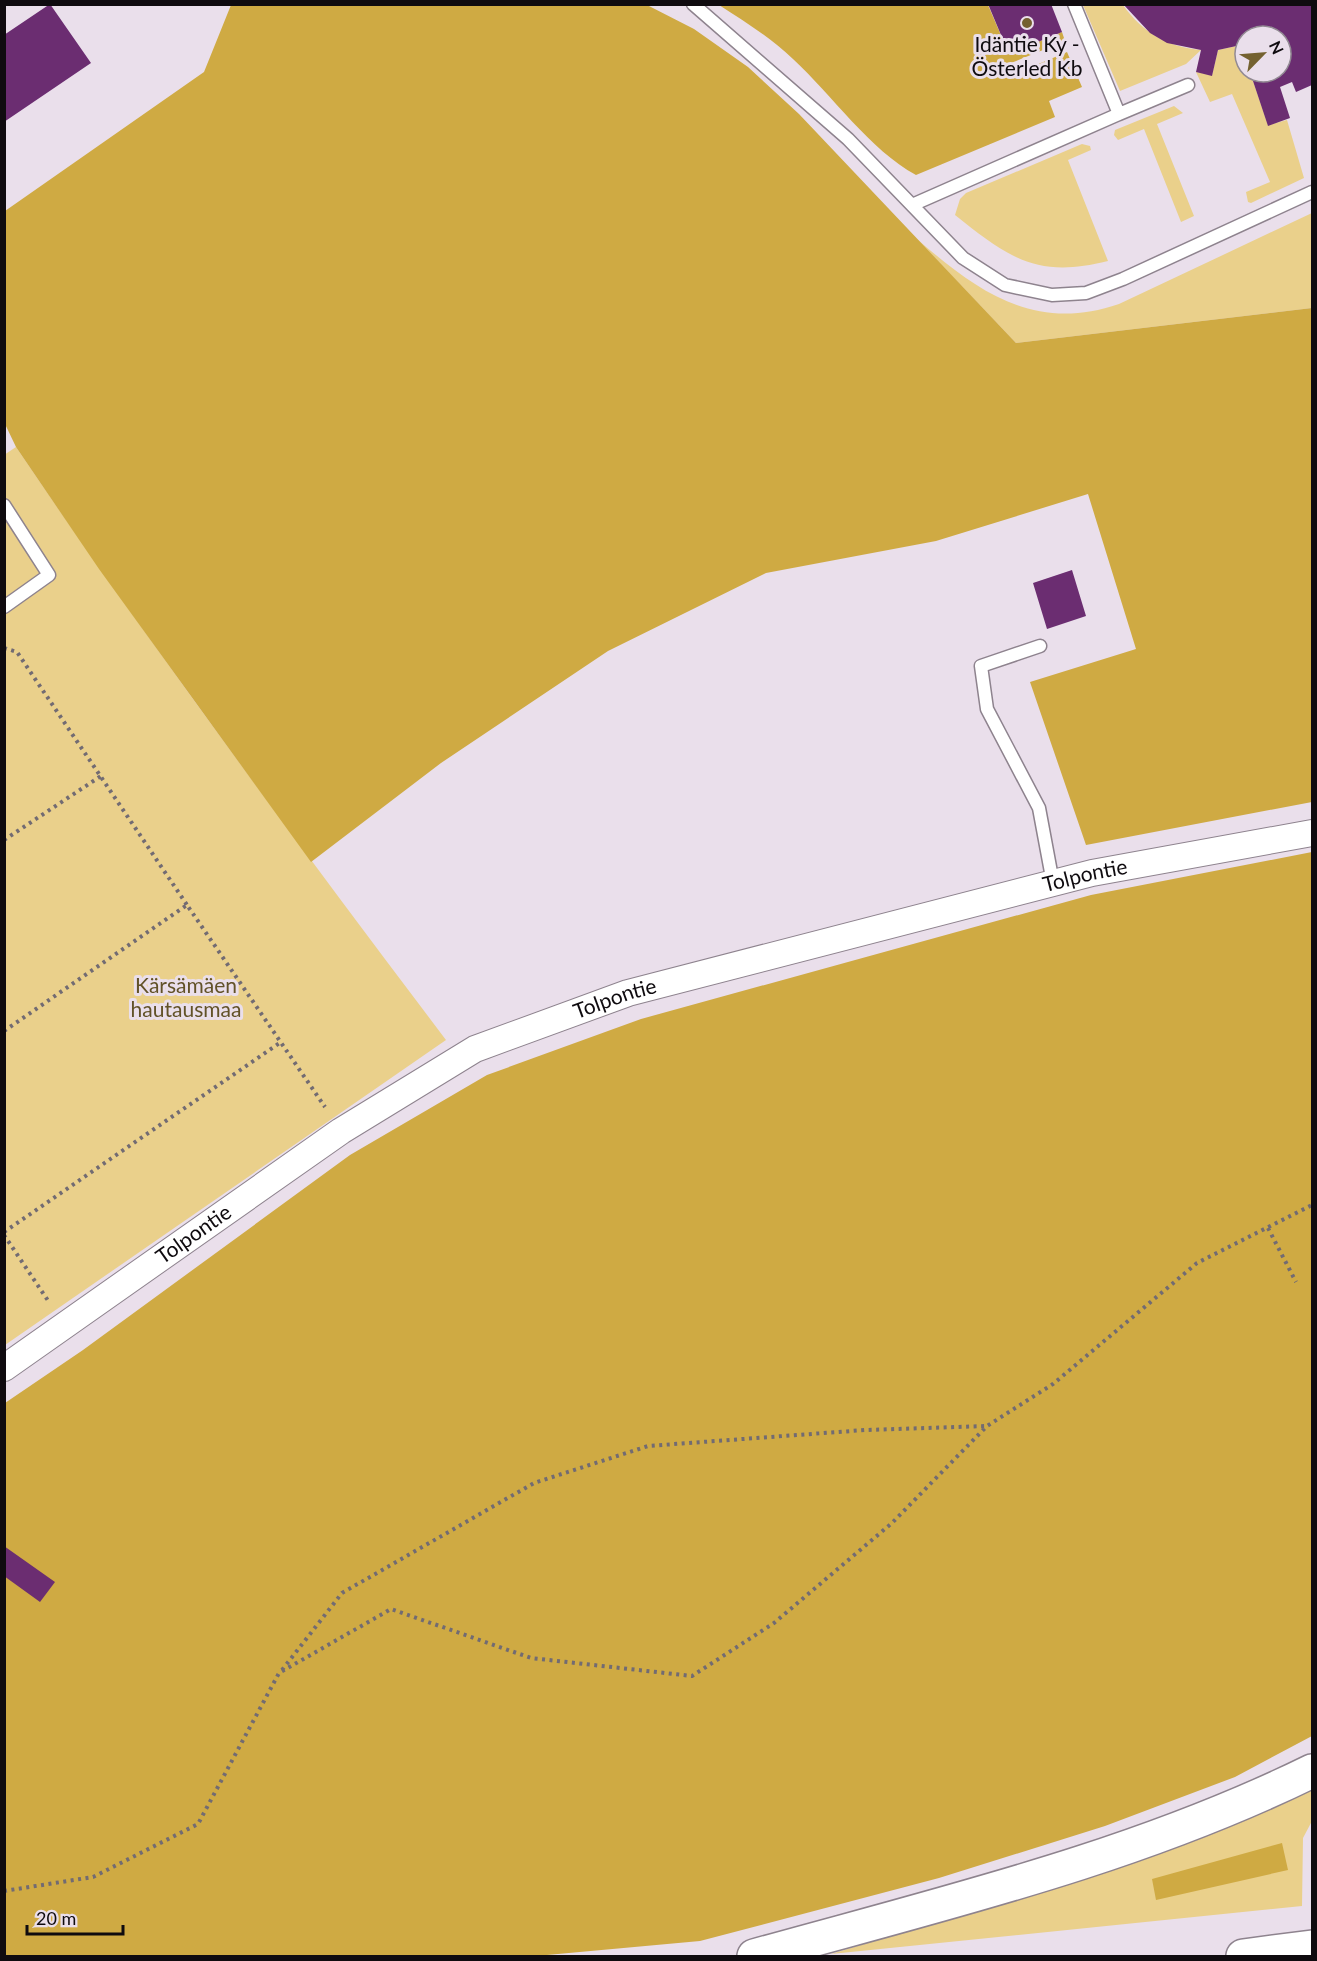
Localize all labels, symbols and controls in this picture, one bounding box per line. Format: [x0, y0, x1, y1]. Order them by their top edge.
marker: Idäntie Ky - Österled Kb [1020, 16, 1034, 30]
north arrow [1233, 24, 1293, 84]
place label: Idäntie Ky - Österled Kb [972, 31, 1082, 80]
text: N [1266, 38, 1288, 57]
street label: Tolpontie [1040, 853, 1129, 896]
park label: Kärsämäen hautausmaa [131, 972, 241, 1021]
street label: Tolpontie [570, 972, 659, 1023]
street label: Tolpontie [151, 1198, 235, 1268]
scale bar [27, 1898, 123, 1936]
text: 20 m [36, 1907, 76, 1929]

